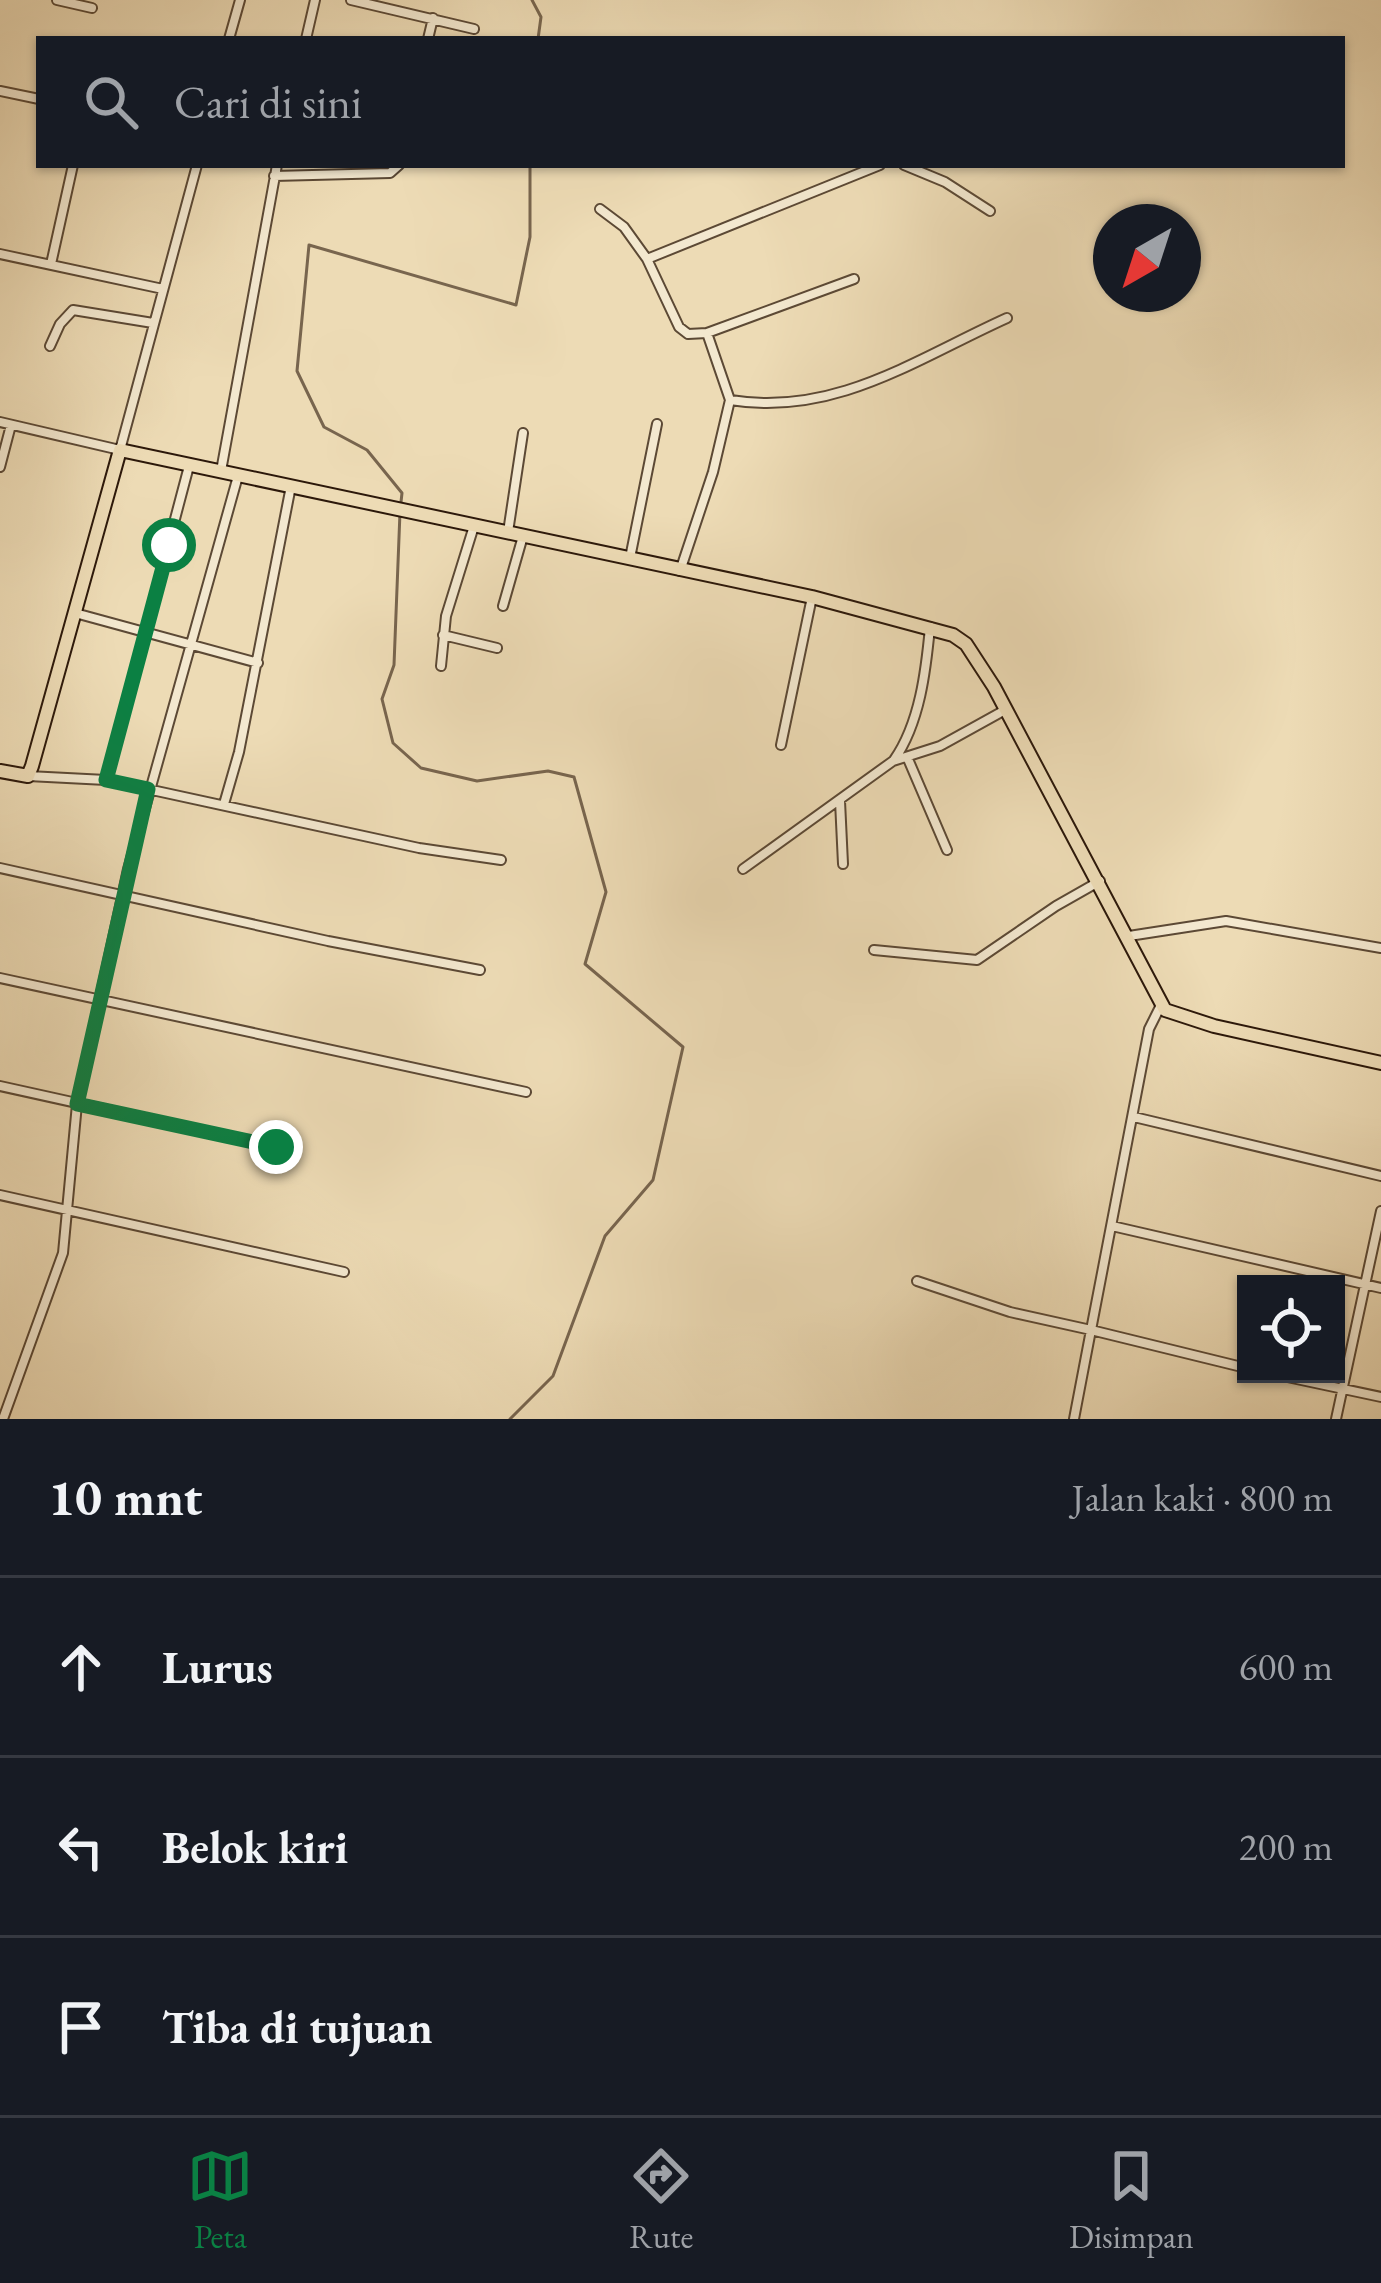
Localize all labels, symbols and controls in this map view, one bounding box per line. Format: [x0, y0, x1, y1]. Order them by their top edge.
search box [36, 36, 1345, 168]
icon: search [78, 69, 144, 135]
text: Cari di sini [174, 73, 362, 131]
north arrow [1093, 204, 1201, 312]
route start [142, 518, 196, 572]
route end [249, 1120, 303, 1174]
map controls [1237, 1275, 1345, 1383]
button: locate [1237, 1275, 1345, 1383]
text: 10 mnt [48, 1464, 202, 1530]
text: Jalan kaki · 800 m [1071, 1472, 1333, 1523]
icon: ahead [48, 1634, 114, 1700]
text: Lurus [162, 1638, 273, 1696]
text: 600 m [1239, 1641, 1333, 1692]
icon: left [48, 1814, 114, 1880]
text: Belok kiri [162, 1818, 348, 1876]
text: 200 m [1239, 1821, 1333, 1872]
icon: arrive [48, 1994, 114, 2060]
text: Tiba di tujuan [162, 1998, 433, 2056]
tab: Peta [187, 2143, 253, 2258]
tab: Rute [628, 2143, 694, 2258]
tab: Disimpan [1069, 2143, 1194, 2258]

